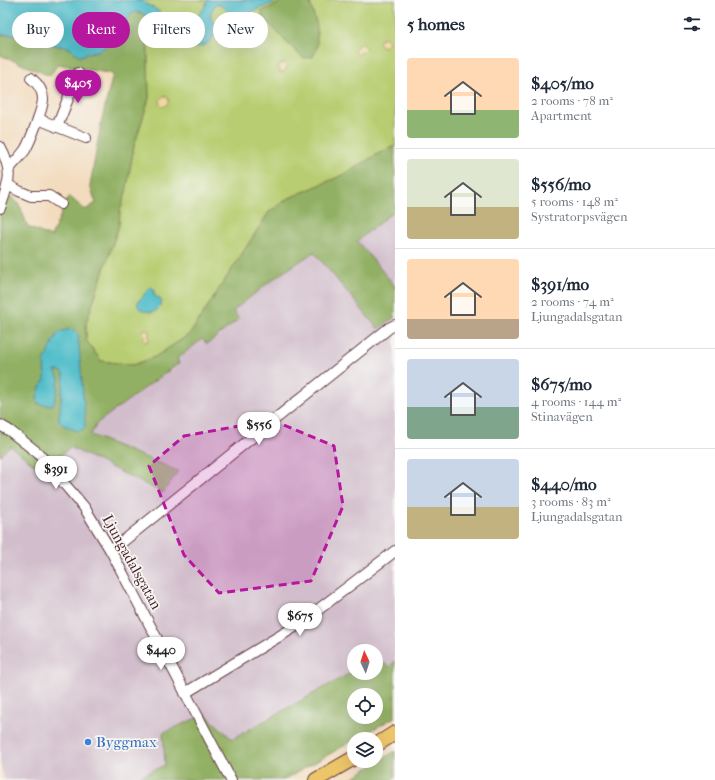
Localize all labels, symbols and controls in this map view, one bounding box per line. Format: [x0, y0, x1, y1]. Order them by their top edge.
chip: Buy [12, 12, 64, 48]
chip: Rent [72, 12, 130, 48]
chip: Filters [138, 12, 205, 48]
chip: New [213, 12, 268, 48]
icon: filters [681, 13, 703, 35]
text: 5 homes [407, 14, 465, 34]
pin: $405 [54, 70, 102, 104]
text: $405/mo [531, 73, 594, 93]
icon: home [439, 74, 487, 122]
text: $405 [64, 75, 92, 90]
text: 2 rooms · 78 m² [531, 93, 613, 108]
text: Apartment [531, 108, 592, 123]
text: $556/mo [531, 174, 591, 194]
icon: home [439, 175, 487, 223]
text: 5 rooms · 148 m² [531, 194, 618, 209]
text: Systratorpsvägen [531, 209, 628, 224]
text: $391/mo [531, 274, 589, 294]
icon: home [439, 275, 487, 323]
text: 2 rooms · 74 m² [531, 294, 614, 309]
text: Ljungadalsgatan [531, 309, 623, 324]
text: $675/mo [531, 374, 592, 394]
icon: home [439, 375, 487, 423]
text: 4 rooms · 144 m² [531, 394, 621, 409]
text: Stinavägen [531, 409, 593, 424]
pin: $556 [235, 412, 283, 446]
text: $556 [246, 417, 272, 432]
pin: $391 [32, 456, 80, 490]
text: $391 [44, 461, 68, 476]
text: $440/mo [531, 474, 597, 494]
icon: home [439, 475, 487, 523]
text: 3 rooms · 83 m² [531, 494, 611, 509]
text: Ljungadalsgatan [531, 509, 623, 524]
street label: Ljungadalsgatan [98, 511, 166, 613]
pin: $675 [276, 603, 324, 637]
text: $675 [287, 608, 313, 623]
pin: $440 [137, 637, 185, 671]
text: $440 [146, 642, 176, 657]
north arrow [347, 644, 383, 680]
map controls [347, 644, 383, 768]
button: locate [347, 688, 383, 724]
button: layers [347, 732, 383, 768]
place label: Byggmax [96, 733, 157, 751]
marker: Byggmax [83, 737, 93, 747]

